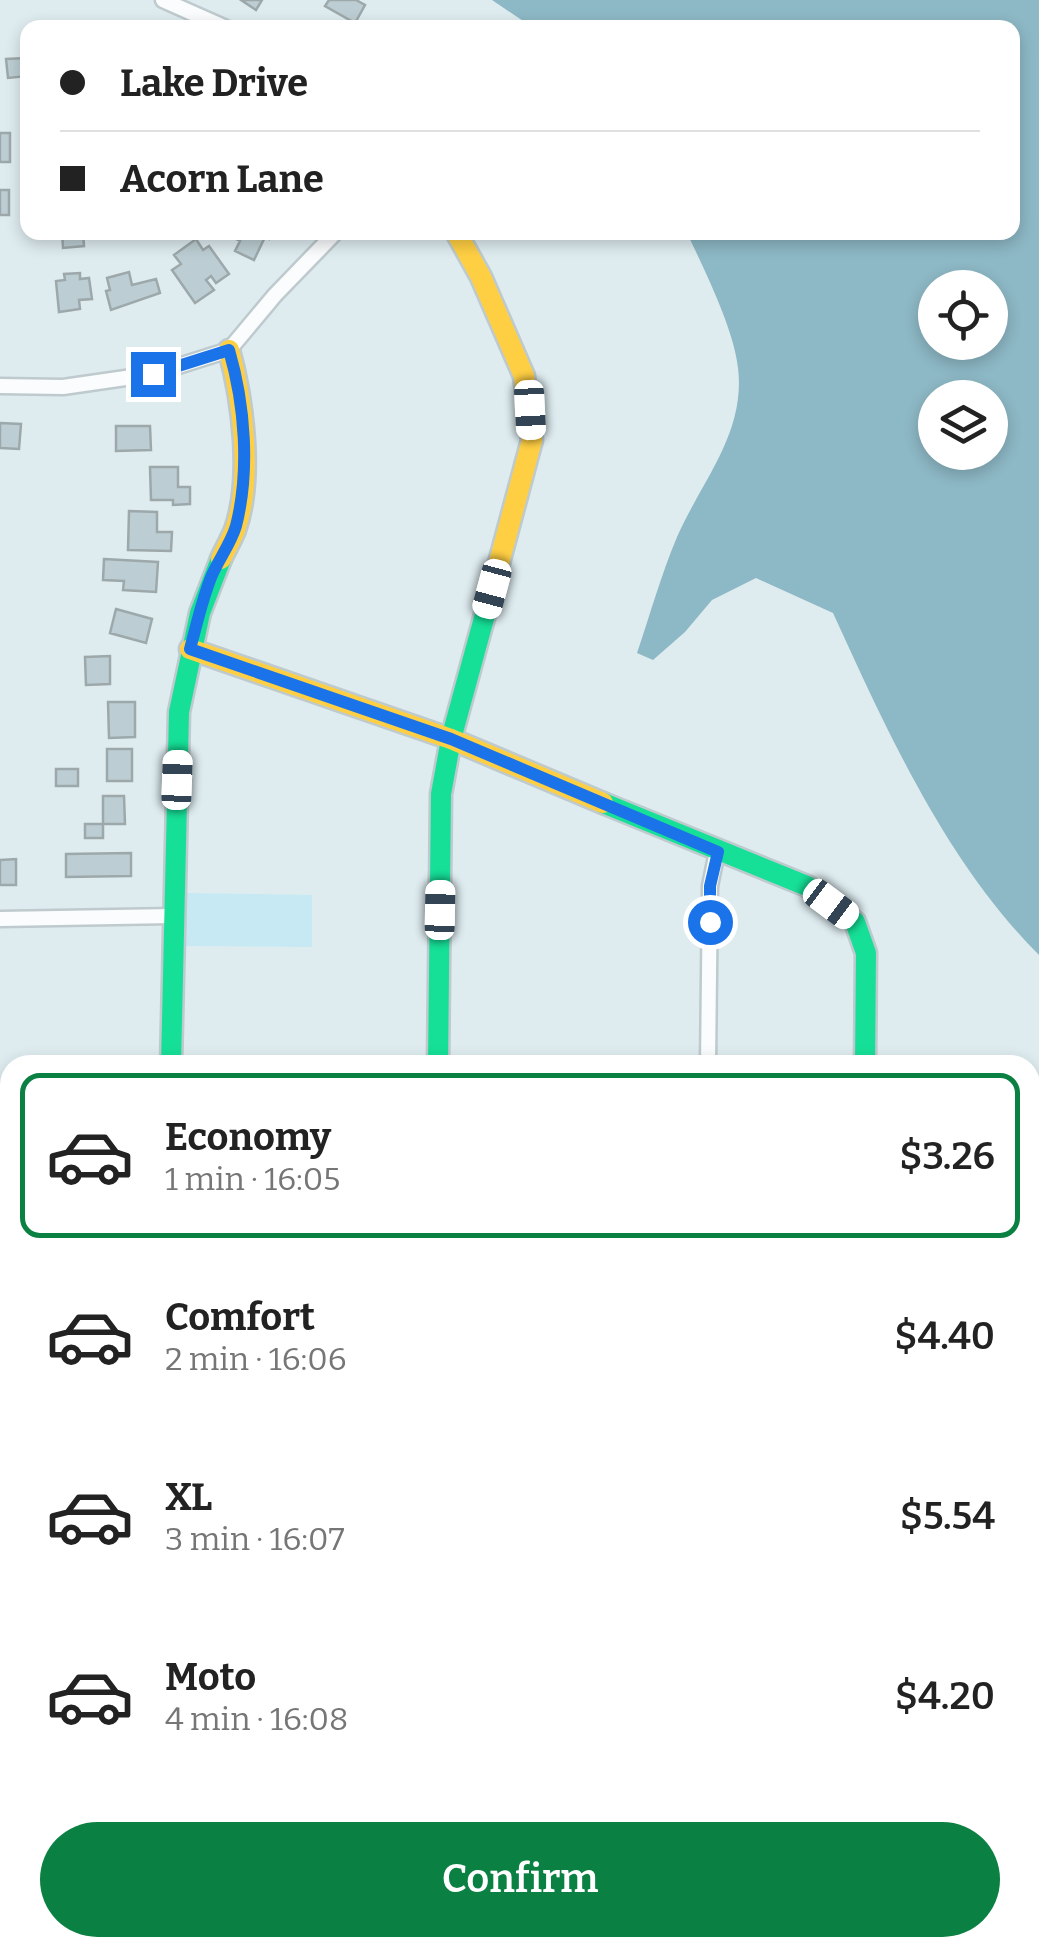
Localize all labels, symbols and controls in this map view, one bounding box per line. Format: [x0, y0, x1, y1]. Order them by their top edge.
text: Lake Drive [120, 60, 308, 106]
text: Acorn Lane [120, 156, 324, 202]
map controls [918, 270, 1008, 470]
button: locate [918, 270, 1008, 360]
route end [131, 352, 176, 397]
car [513, 379, 547, 441]
button: layers [918, 380, 1008, 470]
car [470, 556, 514, 622]
car [161, 749, 193, 811]
car [798, 874, 864, 934]
car [424, 880, 456, 940]
route start [688, 900, 733, 945]
icon: car [45, 1111, 135, 1201]
text: Economy [165, 1114, 331, 1160]
text: $3.26 [899, 1133, 995, 1179]
text: 1 min · 16:05 [165, 1160, 340, 1198]
icon: car [45, 1291, 135, 1381]
text: Comfort [165, 1294, 315, 1340]
text: $4.40 [894, 1313, 995, 1359]
text: 2 min · 16:06 [165, 1340, 347, 1378]
icon: car [45, 1471, 135, 1561]
text: XL [165, 1474, 212, 1520]
text: $5.54 [900, 1493, 995, 1539]
text: 3 min · 16:07 [165, 1520, 345, 1558]
icon: car [45, 1651, 135, 1741]
text: Moto [165, 1654, 256, 1700]
text: $4.20 [895, 1673, 995, 1719]
text: 4 min · 16:08 [165, 1700, 348, 1738]
button: Confirm [40, 1822, 1000, 1937]

